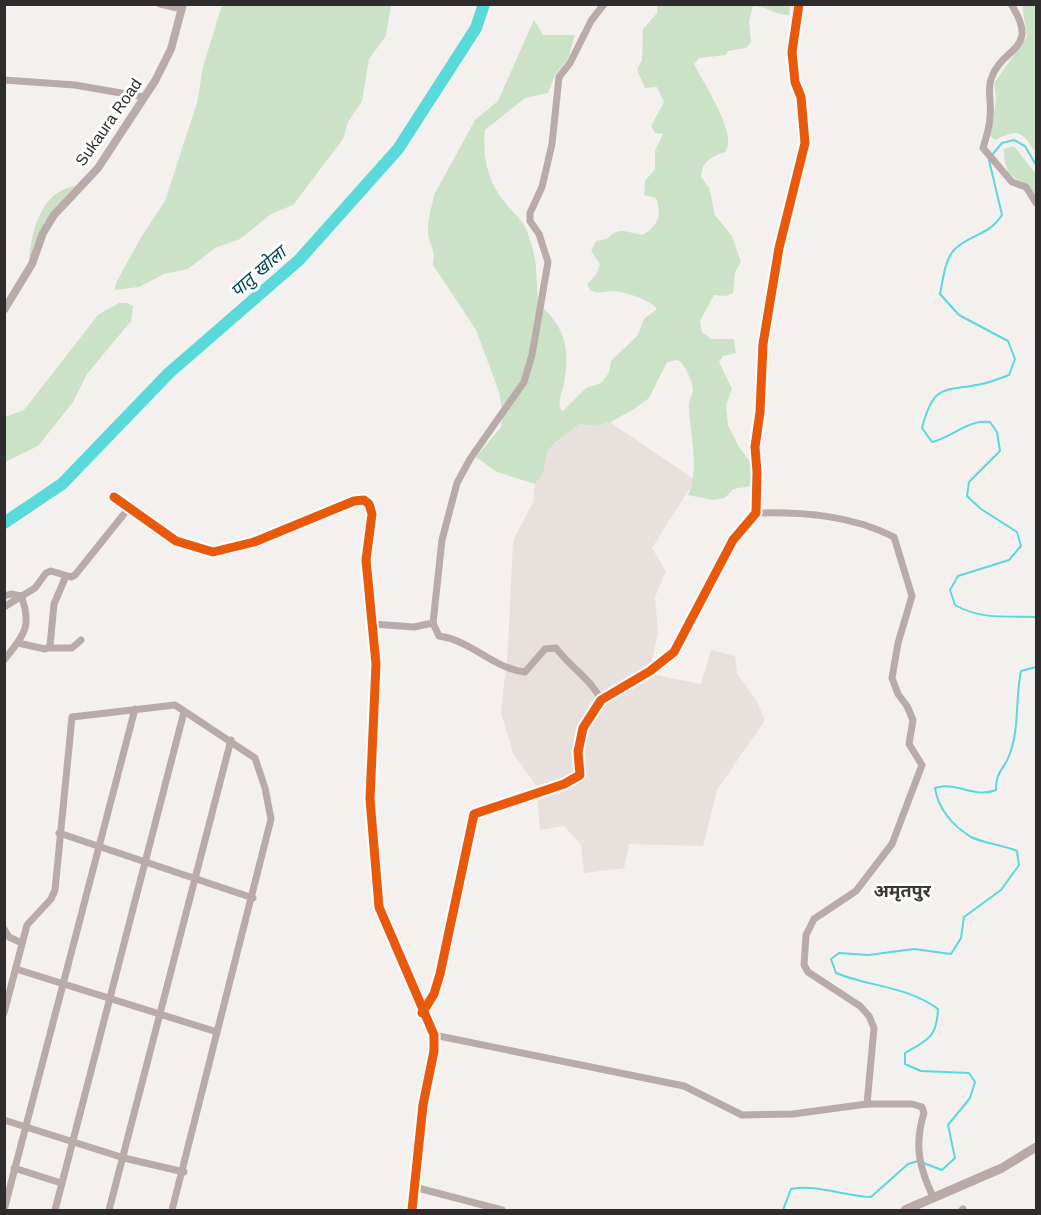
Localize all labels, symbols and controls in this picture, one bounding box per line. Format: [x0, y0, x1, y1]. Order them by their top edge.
street label: Sukaura Road [72, 76, 145, 169]
water label: पातु खोला [226, 240, 293, 302]
district label: अमृतपुर [873, 881, 932, 902]

